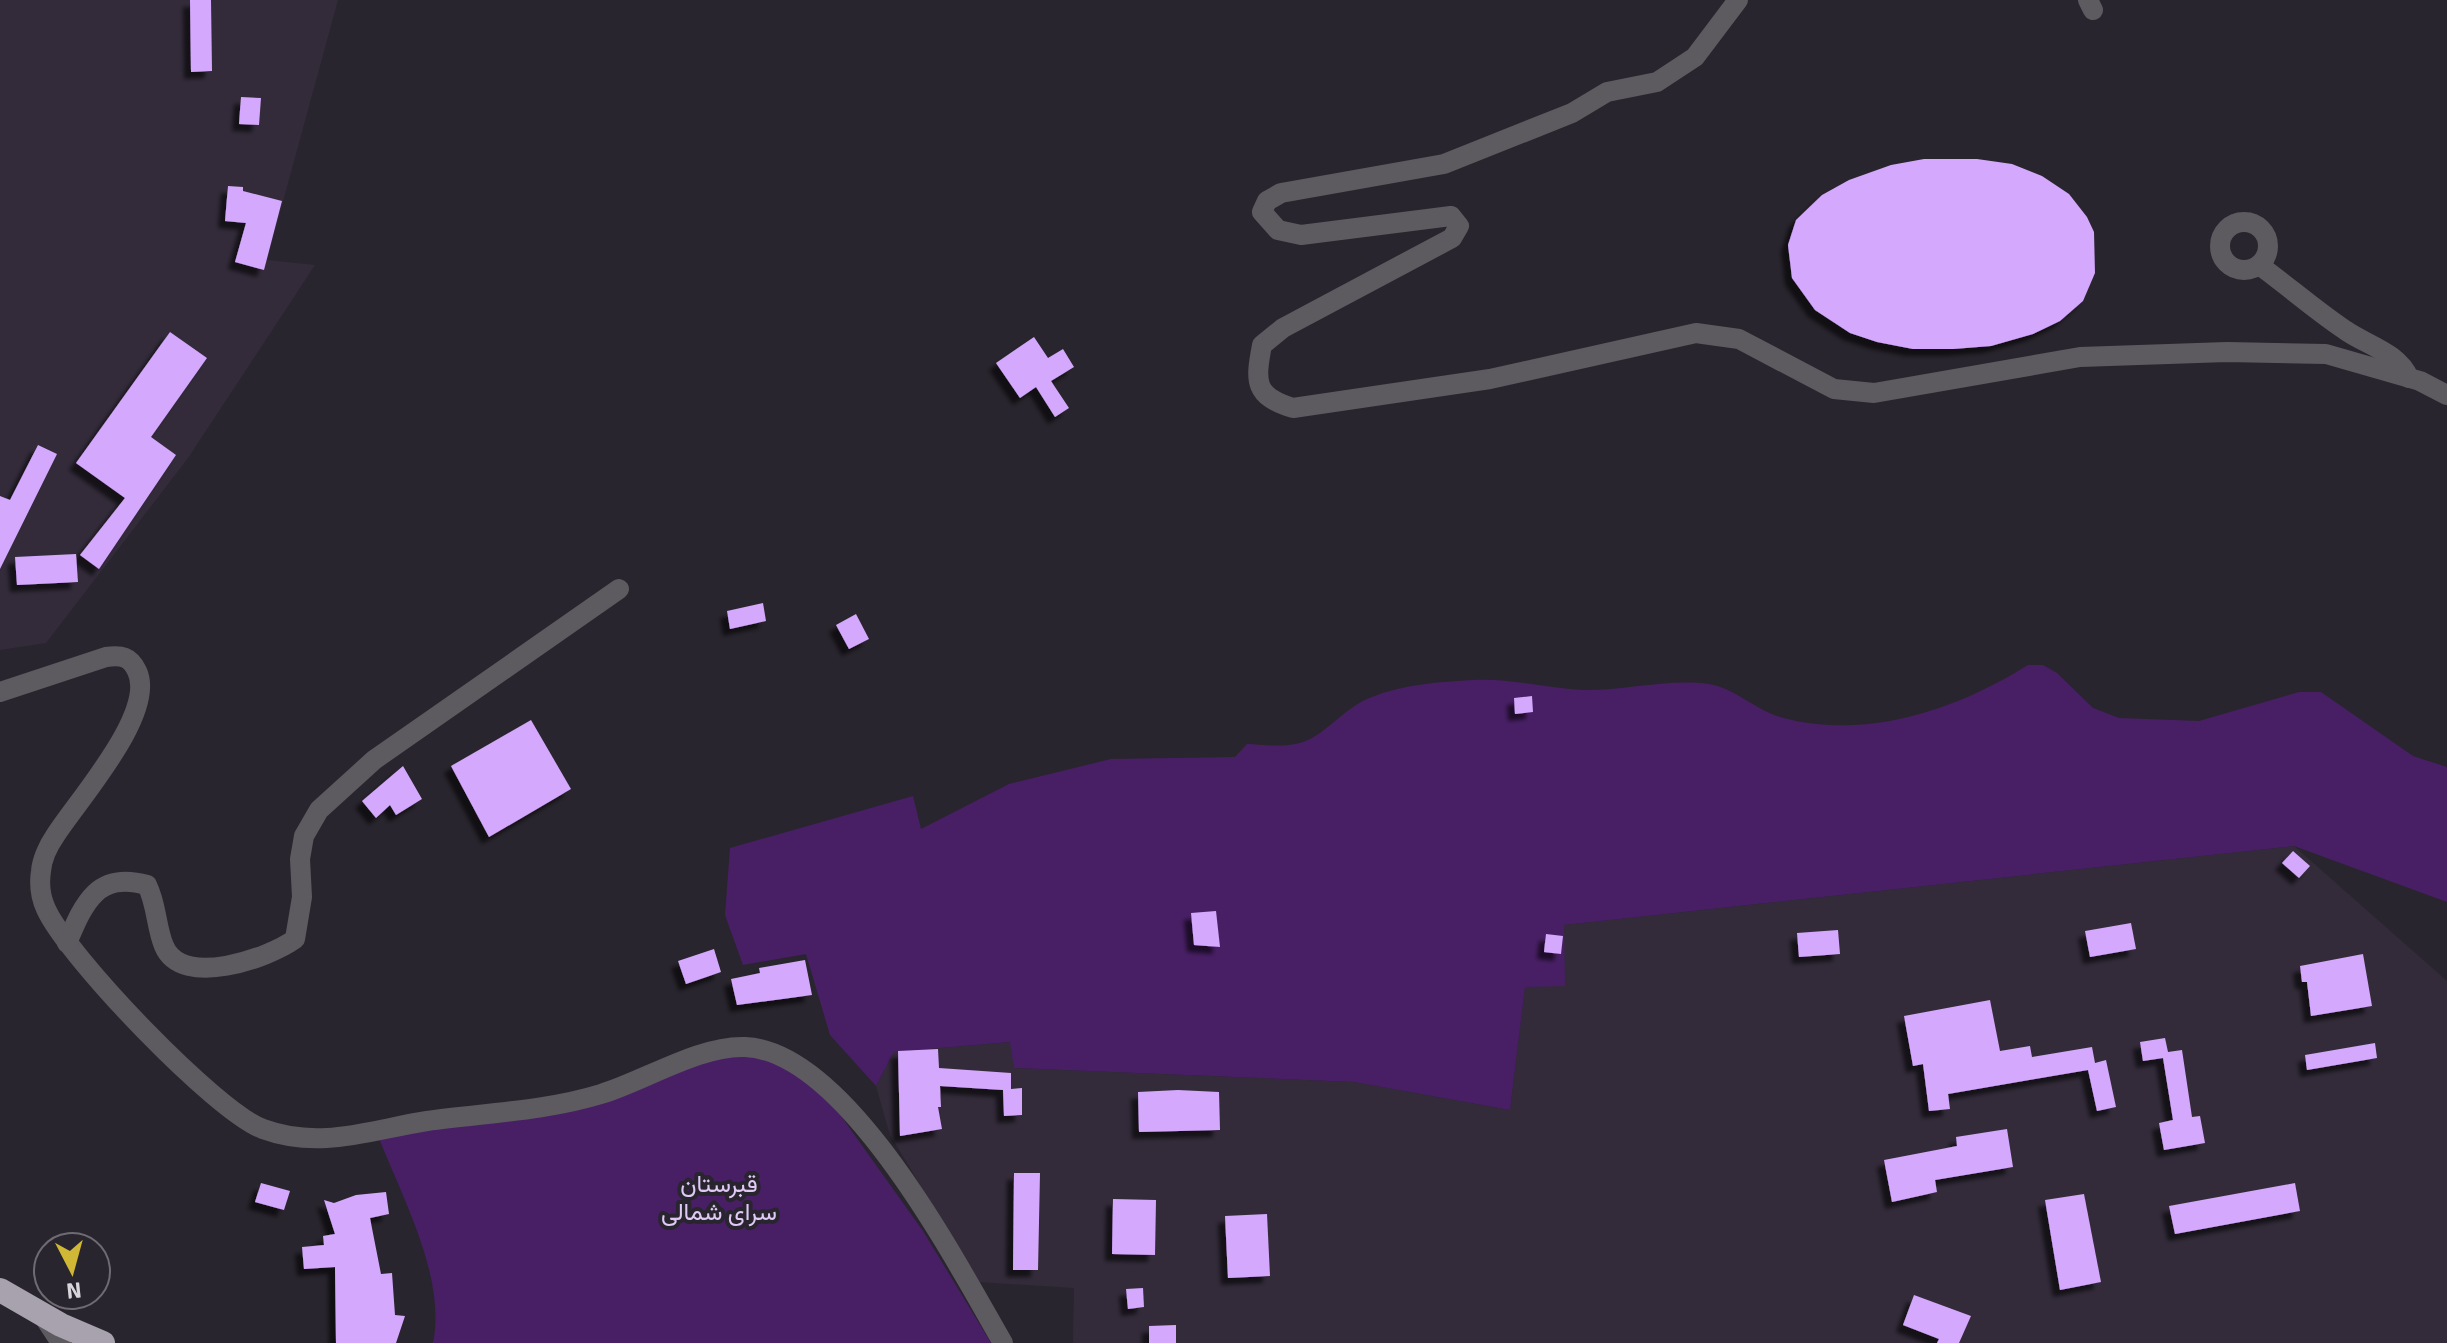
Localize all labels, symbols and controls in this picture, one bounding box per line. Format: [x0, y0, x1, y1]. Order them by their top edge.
park label: قبرستان سرای شمالی [661, 1169, 777, 1227]
north arrow [32, 1231, 112, 1311]
text: N [65, 1276, 83, 1305]

